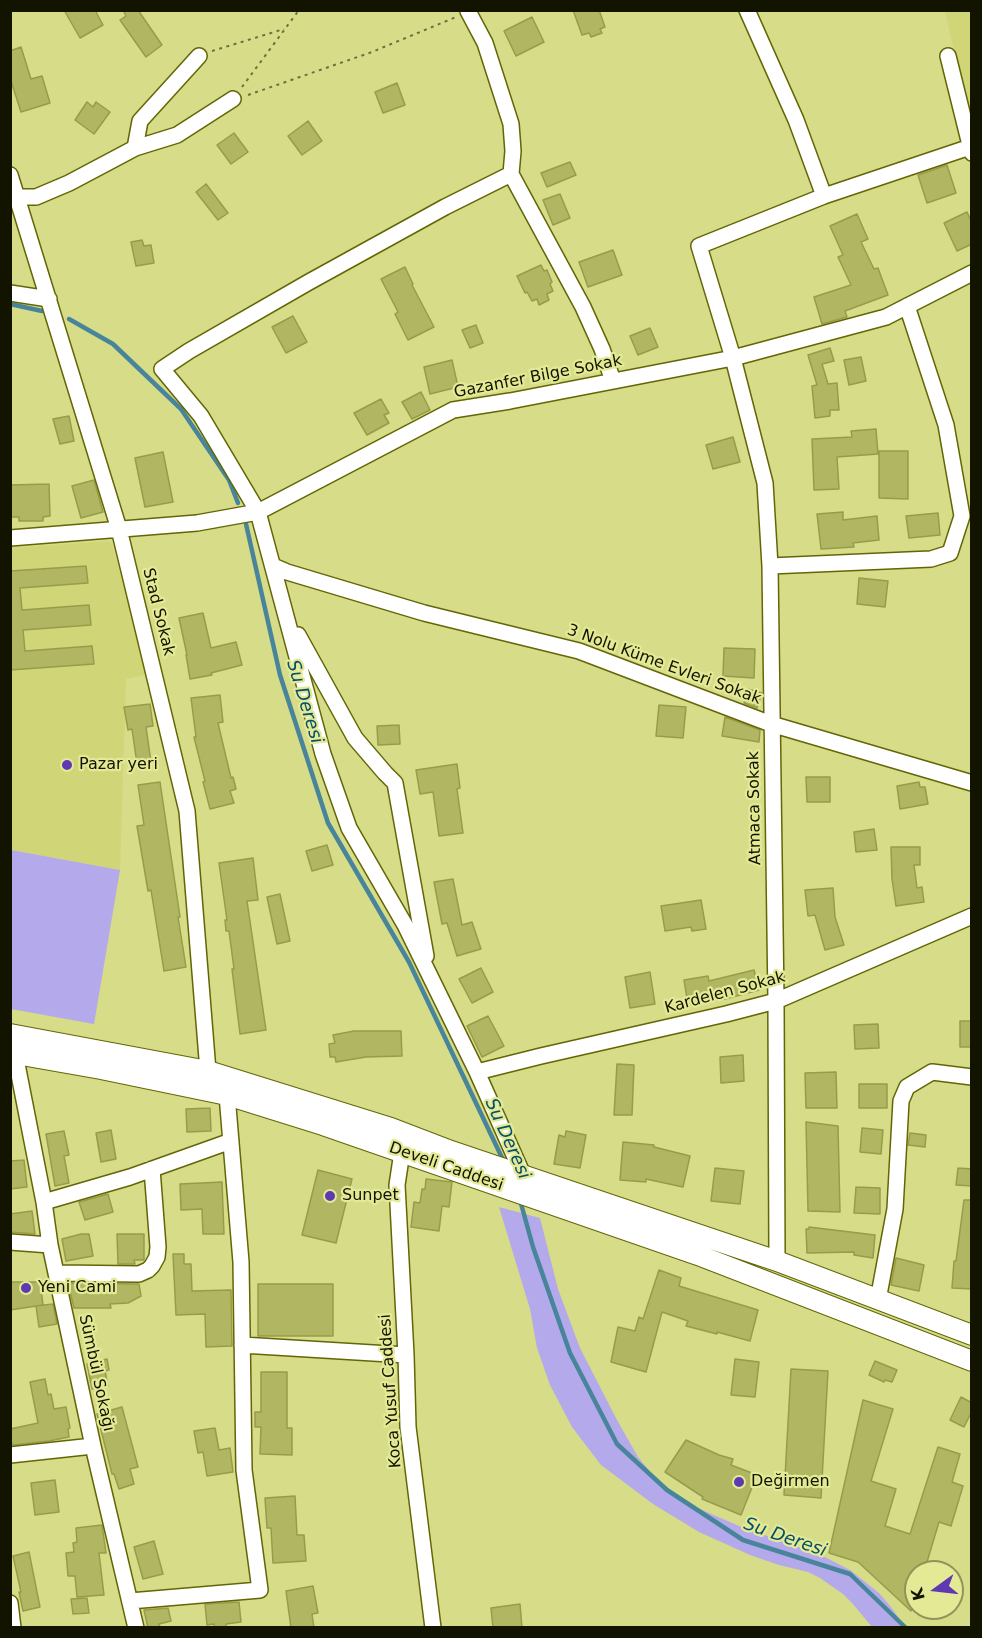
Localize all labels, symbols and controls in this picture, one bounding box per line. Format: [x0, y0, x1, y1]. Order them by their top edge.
street label: Gazanfer Bilge Sokak [452, 351, 624, 403]
street label: Stad Sokak [138, 566, 178, 658]
street label: 3 Nolu Küme Evleri Sokak [564, 621, 764, 709]
water label: Su Deresi [281, 658, 327, 746]
street label: Atmaca Sokak [744, 751, 766, 865]
place label: Pazar yeri [79, 755, 158, 775]
marker: Pazar yeri [60, 758, 74, 772]
street label: Kardelen Sokak [663, 968, 787, 1018]
water label: Su Deresi [480, 1095, 534, 1183]
street label: Develi Caddesi [386, 1138, 506, 1196]
place label: Sunpet [342, 1186, 399, 1206]
marker: Sunpet [323, 1189, 337, 1203]
place label: Yeni Cami [38, 1278, 116, 1298]
marker: Yeni Cami [19, 1281, 33, 1295]
street label: Sümbül Sokağı [74, 1313, 118, 1433]
street label: Koca Yusuf Caddesi [376, 1313, 406, 1469]
place label: Değirmen [751, 1472, 830, 1492]
marker: Değirmen [732, 1475, 746, 1489]
water label: Su Deresi [741, 1514, 829, 1562]
north arrow [904, 1560, 964, 1620]
text: K [907, 1586, 929, 1603]

